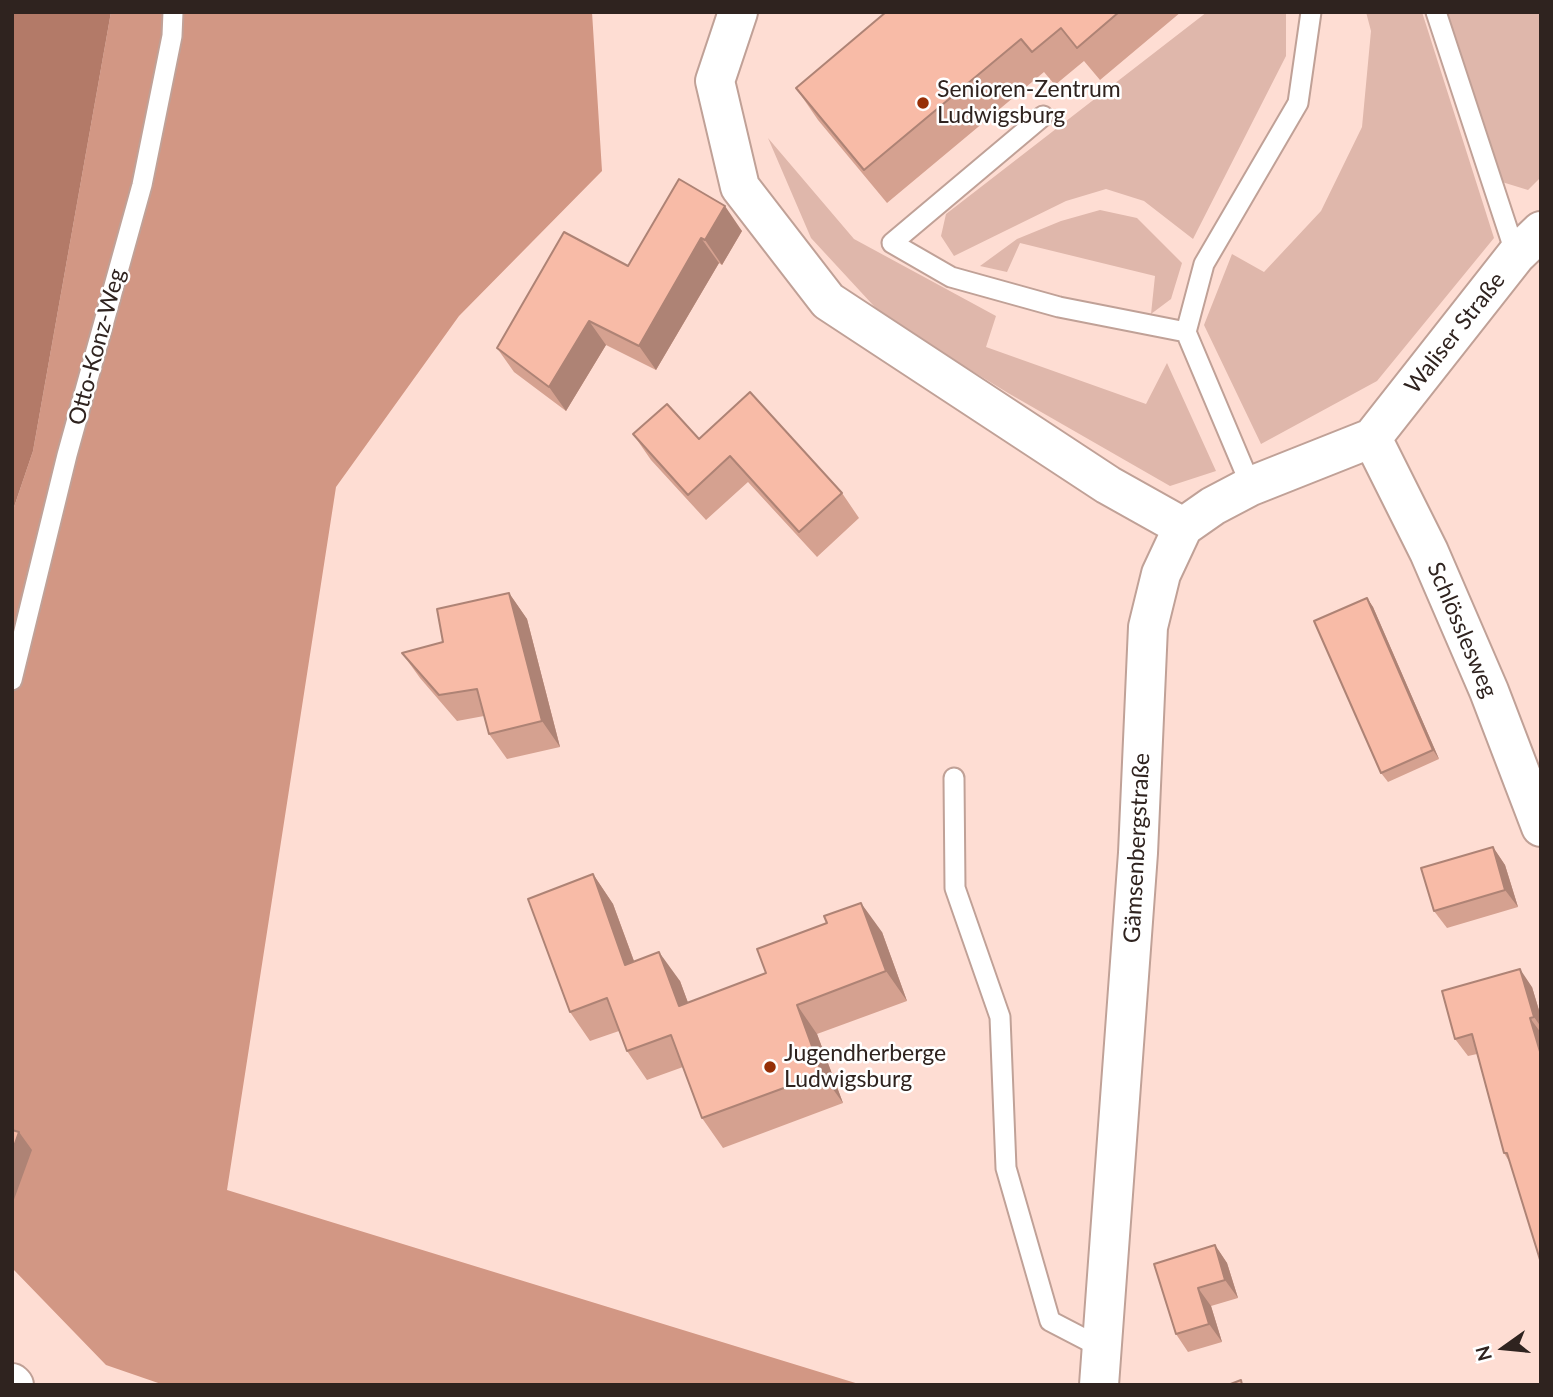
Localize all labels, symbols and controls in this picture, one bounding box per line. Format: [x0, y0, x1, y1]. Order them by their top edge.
place label: Senioren-Zentrum Ludwigsburg [937, 76, 1121, 130]
marker: Senioren-Zentrum Ludwigsburg [915, 95, 931, 111]
street label: Otto-Konz-Weg [63, 266, 131, 428]
street label: Waliser Straße [1399, 267, 1511, 399]
street label: Schlösslesweg [1421, 558, 1503, 702]
street label: Gämsenbergstraße [1118, 752, 1156, 944]
place label: Jugendherberge Ludwigsburg [784, 1040, 946, 1094]
marker: Jugendherberge Ludwigsburg [762, 1059, 778, 1075]
north arrow [1469, 1313, 1539, 1383]
text: N [1470, 1344, 1496, 1364]

